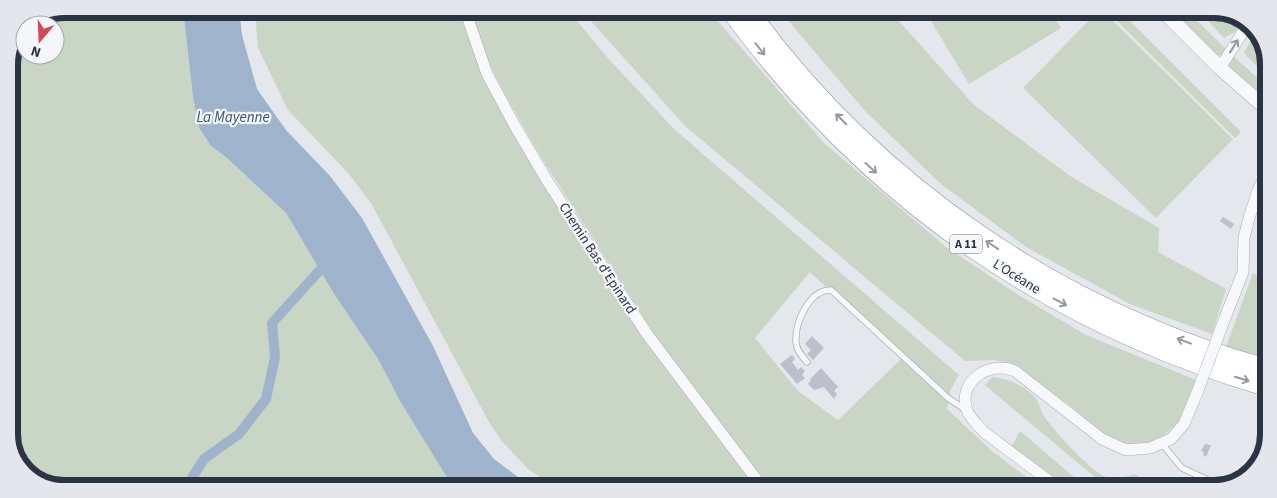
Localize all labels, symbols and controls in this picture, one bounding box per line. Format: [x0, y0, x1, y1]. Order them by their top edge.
north arrow [15, 15, 65, 65]
one-way arrow [1229, 39, 1239, 53]
text: N [28, 40, 44, 62]
one-way arrow [754, 43, 765, 56]
water label: La Mayenne [196, 107, 270, 128]
one-way arrow [834, 113, 847, 125]
one-way arrow [864, 162, 877, 174]
street label: Chemin Bas d'Epinard [554, 199, 641, 318]
road number: A 11 [950, 234, 982, 253]
one-way arrow [986, 240, 1000, 250]
street label: L’Océane [989, 254, 1044, 299]
one-way arrow [1052, 298, 1067, 307]
one-way arrow [1177, 336, 1192, 345]
one-way arrow [1233, 374, 1249, 384]

